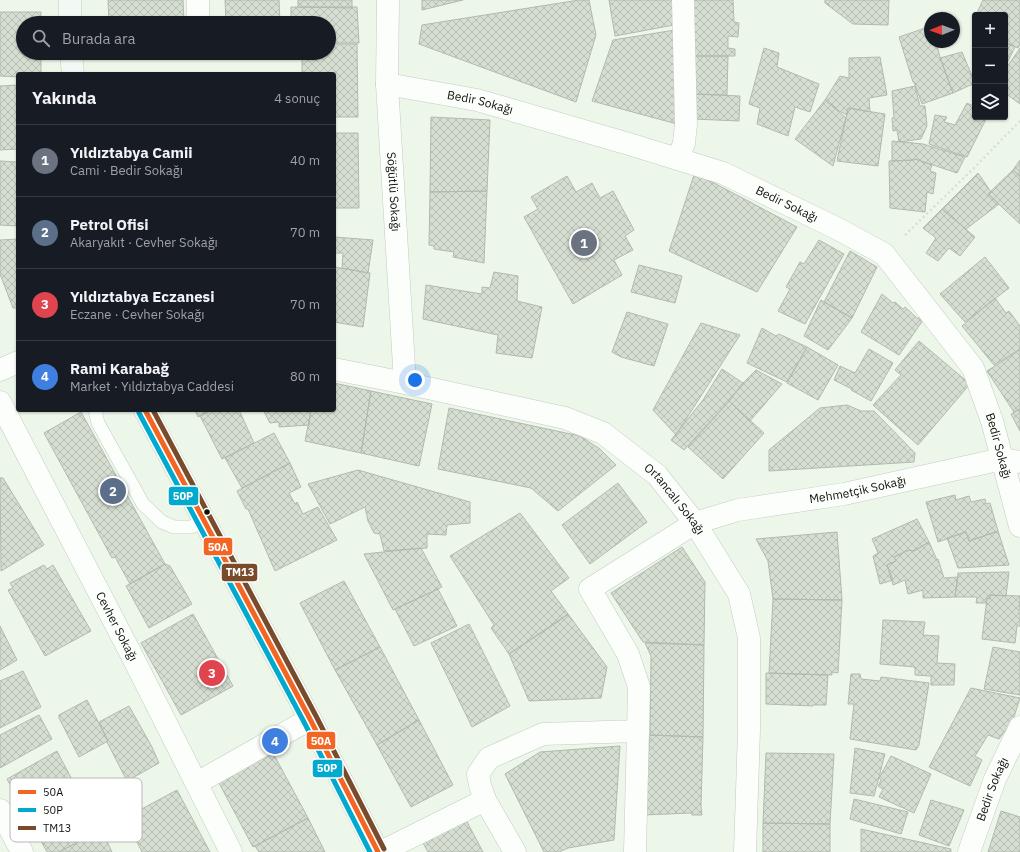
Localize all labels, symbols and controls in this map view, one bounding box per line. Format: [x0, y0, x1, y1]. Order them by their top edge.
north arrow [924, 12, 960, 48]
map controls [972, 12, 1008, 120]
button: + [972, 12, 1008, 48]
search box [16, 16, 336, 60]
icon: search [30, 27, 52, 49]
text: Burada ara [62, 29, 136, 48]
button: − [972, 48, 1008, 84]
button: layers [972, 84, 1008, 120]
text: Yakında [32, 87, 96, 109]
street label: Bedir Sokağı [446, 87, 515, 117]
text: 4 sonuç [274, 90, 320, 107]
text: Yıldıztabya Camii [70, 143, 193, 162]
street label: Söğütlü Sokağı [384, 151, 404, 232]
text: 1 [41, 152, 49, 169]
text: 40 m [290, 152, 320, 169]
text: Cami · Bedir Sokağı [70, 162, 183, 179]
street label: Bedir Sokağı [753, 182, 821, 225]
text: Petrol Ofisi [70, 215, 149, 234]
text: 2 [41, 224, 49, 241]
text: 70 m [290, 224, 320, 241]
pin: 1 [571, 228, 597, 258]
text: Akaryakıt · Cevher Sokağı [70, 234, 218, 251]
text: Yıldıztabya Eczanesi [70, 287, 214, 306]
text: 3 [41, 296, 49, 313]
text: 70 m [290, 296, 320, 313]
text: Eczane · Cevher Sokağı [70, 306, 204, 323]
text: Rami Karabağ [70, 359, 169, 378]
text: 4 [41, 368, 49, 385]
text: 80 m [290, 368, 320, 385]
your location [405, 370, 425, 390]
text: Market · Yıldıztabya Caddesi [70, 378, 234, 395]
street label: Bedir Sokağı [983, 411, 1015, 480]
street label: Ortancalı Sokağı [641, 460, 708, 537]
street label: Mehmetçik Sokağı [808, 472, 907, 506]
pin: 2 [100, 476, 126, 506]
line badge: 50P [168, 486, 199, 506]
text: 50P [173, 489, 193, 503]
unlabelled marker [202, 507, 212, 517]
line badge: 50A [203, 537, 233, 556]
text: 50A [208, 540, 229, 554]
line badge: TM13 [221, 563, 258, 582]
text: TM13 [226, 565, 254, 579]
street label: Cevher Sokağı [93, 589, 141, 664]
pin: 3 [199, 658, 225, 688]
pin: 4 [262, 726, 288, 756]
line badge: 50A [306, 731, 336, 750]
text: 50A [311, 734, 332, 748]
street label: Bedir Sokağı [973, 755, 1011, 823]
line badge: 50P [312, 759, 343, 778]
text: 50P [317, 761, 337, 775]
legend [10, 778, 142, 842]
text: 50A [43, 785, 63, 799]
text: 50P [43, 803, 63, 817]
text: TM13 [43, 821, 71, 835]

